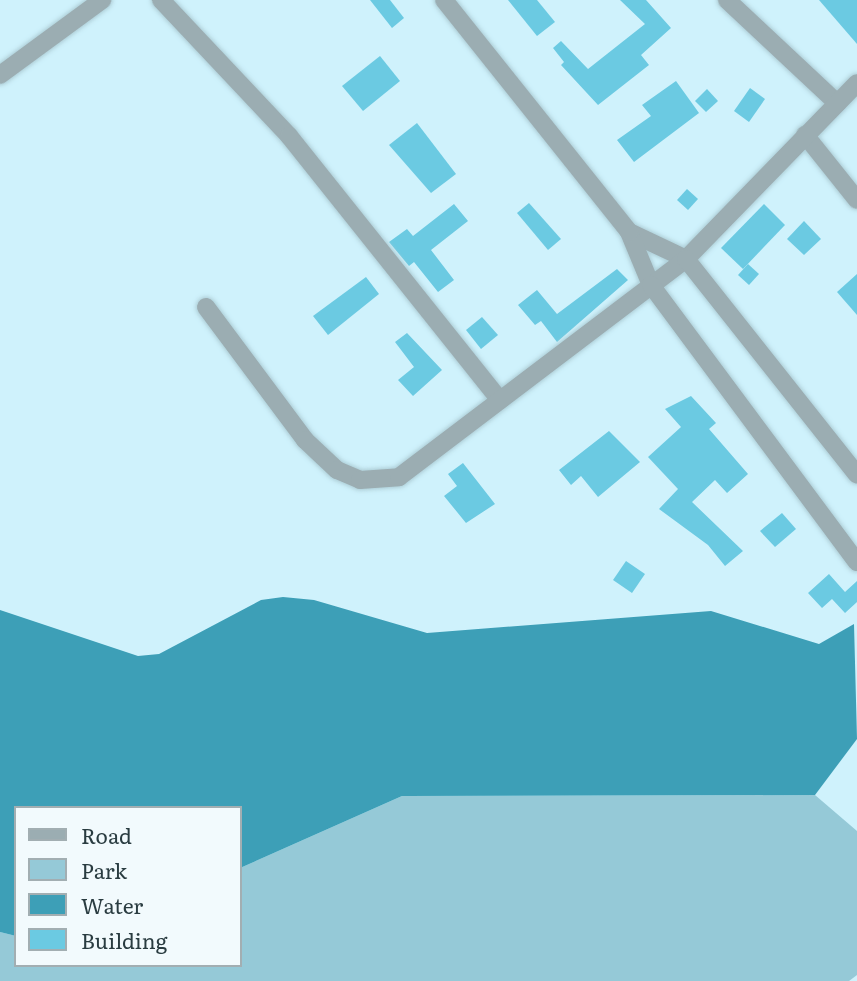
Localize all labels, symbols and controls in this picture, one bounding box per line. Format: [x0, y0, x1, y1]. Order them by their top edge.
legend [14, 806, 242, 967]
text: Road [81, 819, 132, 850]
text: Park [81, 854, 127, 885]
text: Water [81, 889, 143, 920]
text: Building [81, 924, 167, 955]

